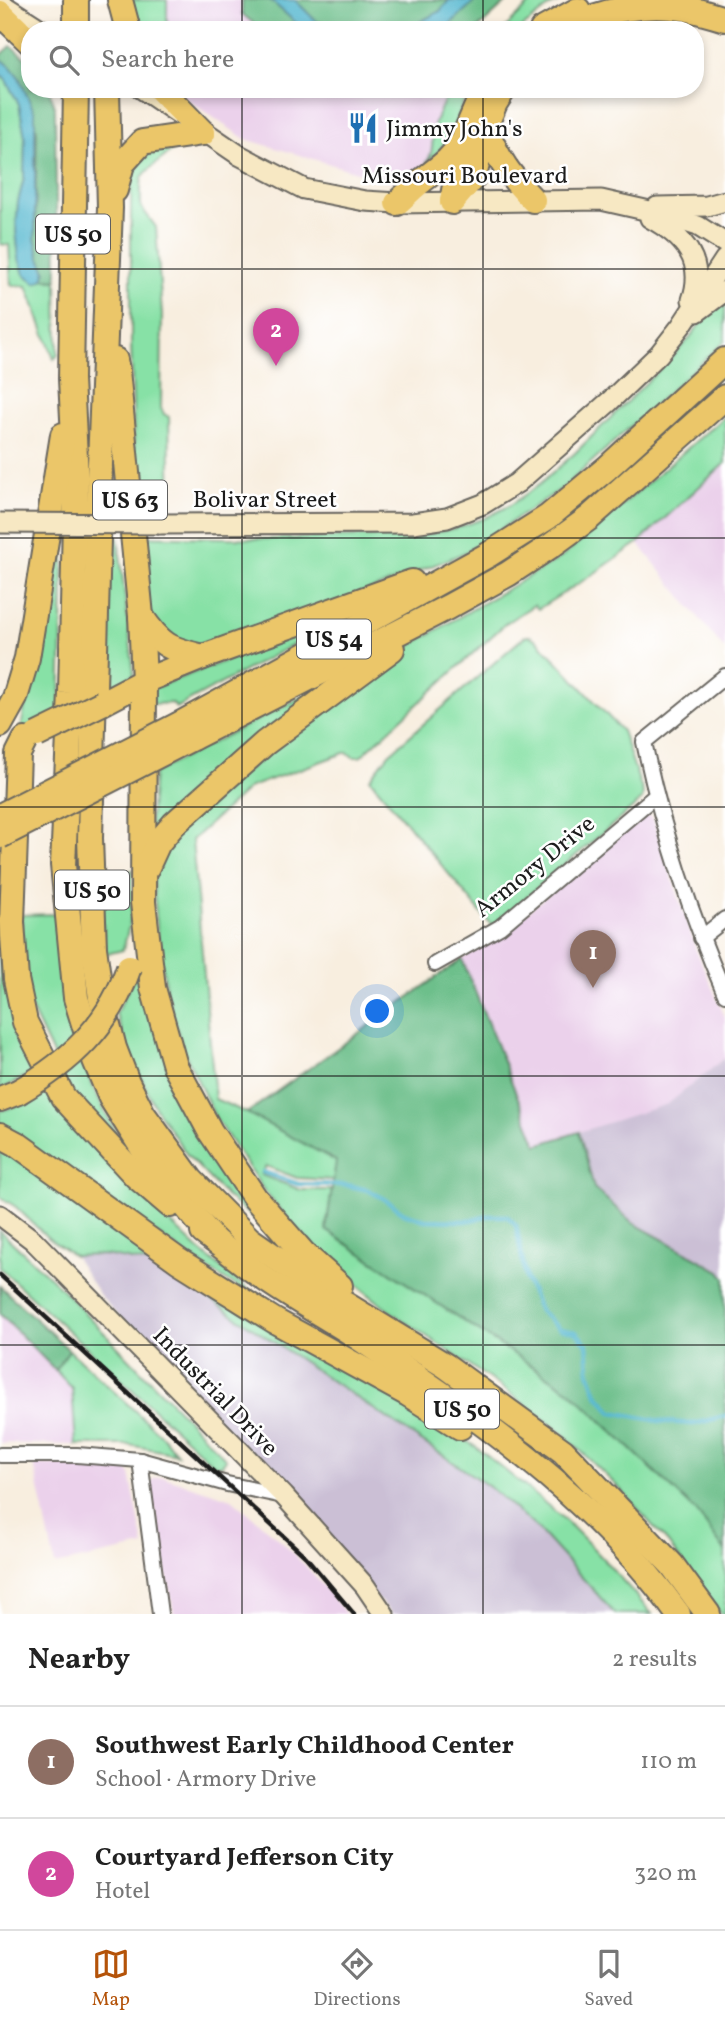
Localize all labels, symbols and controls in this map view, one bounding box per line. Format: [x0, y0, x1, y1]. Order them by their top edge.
search box [21, 21, 704, 98]
icon: search [45, 41, 83, 79]
text: Search here [101, 42, 234, 78]
restaurant icon: Jimmy John's [346, 111, 380, 145]
place label: Jimmy John's [386, 113, 523, 147]
street label: Missouri Boulevard [362, 160, 568, 194]
road number: US 50 [36, 215, 110, 254]
pin: 2 [253, 308, 299, 366]
road number: US 63 [93, 480, 167, 520]
street label: Bolivar Street [193, 484, 337, 518]
road number: US 54 [297, 620, 371, 659]
street label: Armory Drive [468, 808, 603, 927]
road number: US 50 [55, 870, 129, 909]
pin: 1 [570, 930, 616, 988]
your location [360, 994, 394, 1028]
street label: Industrial Drive [144, 1320, 285, 1465]
road number: US 50 [425, 1390, 499, 1428]
text: Nearby [28, 1639, 130, 1681]
text: 2 results [612, 1644, 697, 1676]
text: Southwest Early Childhood Center [95, 1728, 514, 1764]
text: 1 [46, 1746, 56, 1778]
text: 110 m [640, 1746, 697, 1778]
text: School · Armory Drive [95, 1764, 317, 1796]
text: Courtyard Jefferson City [95, 1840, 394, 1876]
text: 2 [45, 1858, 57, 1890]
text: 320 m [634, 1858, 697, 1890]
text: Hotel [95, 1876, 150, 1908]
tab: Map [92, 1945, 130, 2013]
tab: Directions [314, 1945, 401, 2013]
tab: Saved [584, 1945, 633, 2013]

